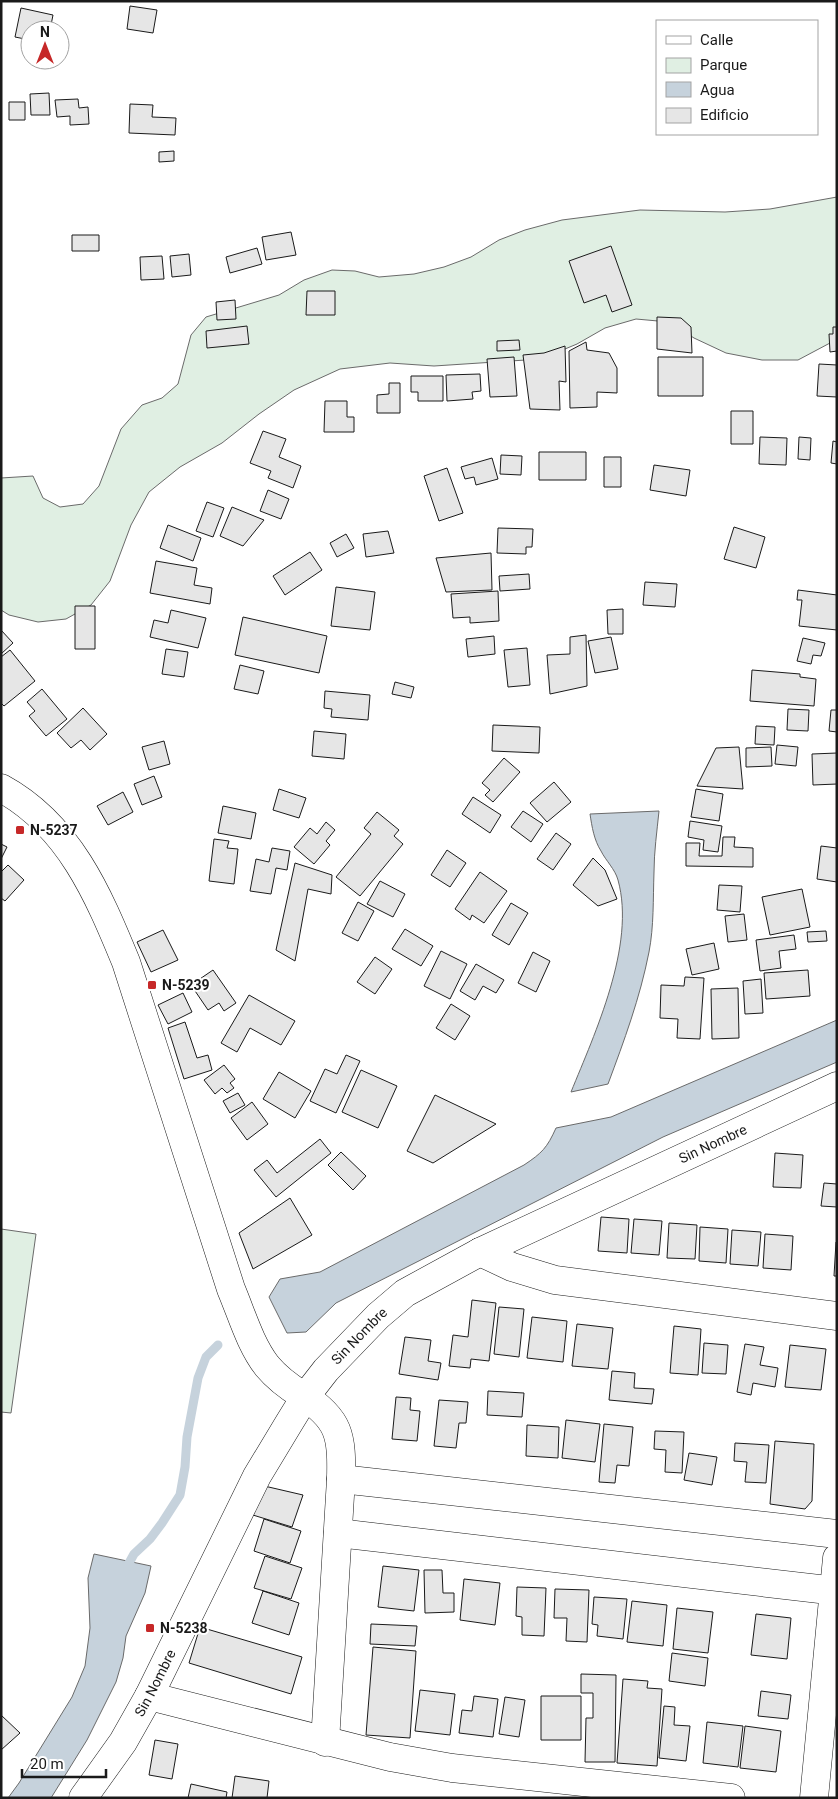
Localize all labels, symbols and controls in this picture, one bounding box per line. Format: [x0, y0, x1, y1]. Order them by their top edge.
north arrow [20, 20, 70, 70]
legend [656, 20, 818, 135]
text: N [40, 24, 50, 40]
text: Calle [700, 31, 733, 49]
text: Parque [700, 56, 747, 74]
text: Agua [700, 81, 735, 99]
text: Edificio [700, 106, 749, 124]
place label: N-5237 [30, 822, 78, 838]
marker: N-5237 [14, 824, 26, 836]
place label: N-5239 [162, 977, 210, 993]
marker: N-5239 [146, 979, 158, 991]
street label: Sin Nombre [676, 1121, 749, 1166]
street label: Sin Nombre [328, 1304, 390, 1368]
place label: N-5238 [160, 1620, 208, 1636]
marker: N-5238 [144, 1622, 156, 1634]
street label: Sin Nombre [131, 1647, 179, 1719]
scale bar [22, 1746, 106, 1778]
text: 20 m [30, 1755, 64, 1773]

